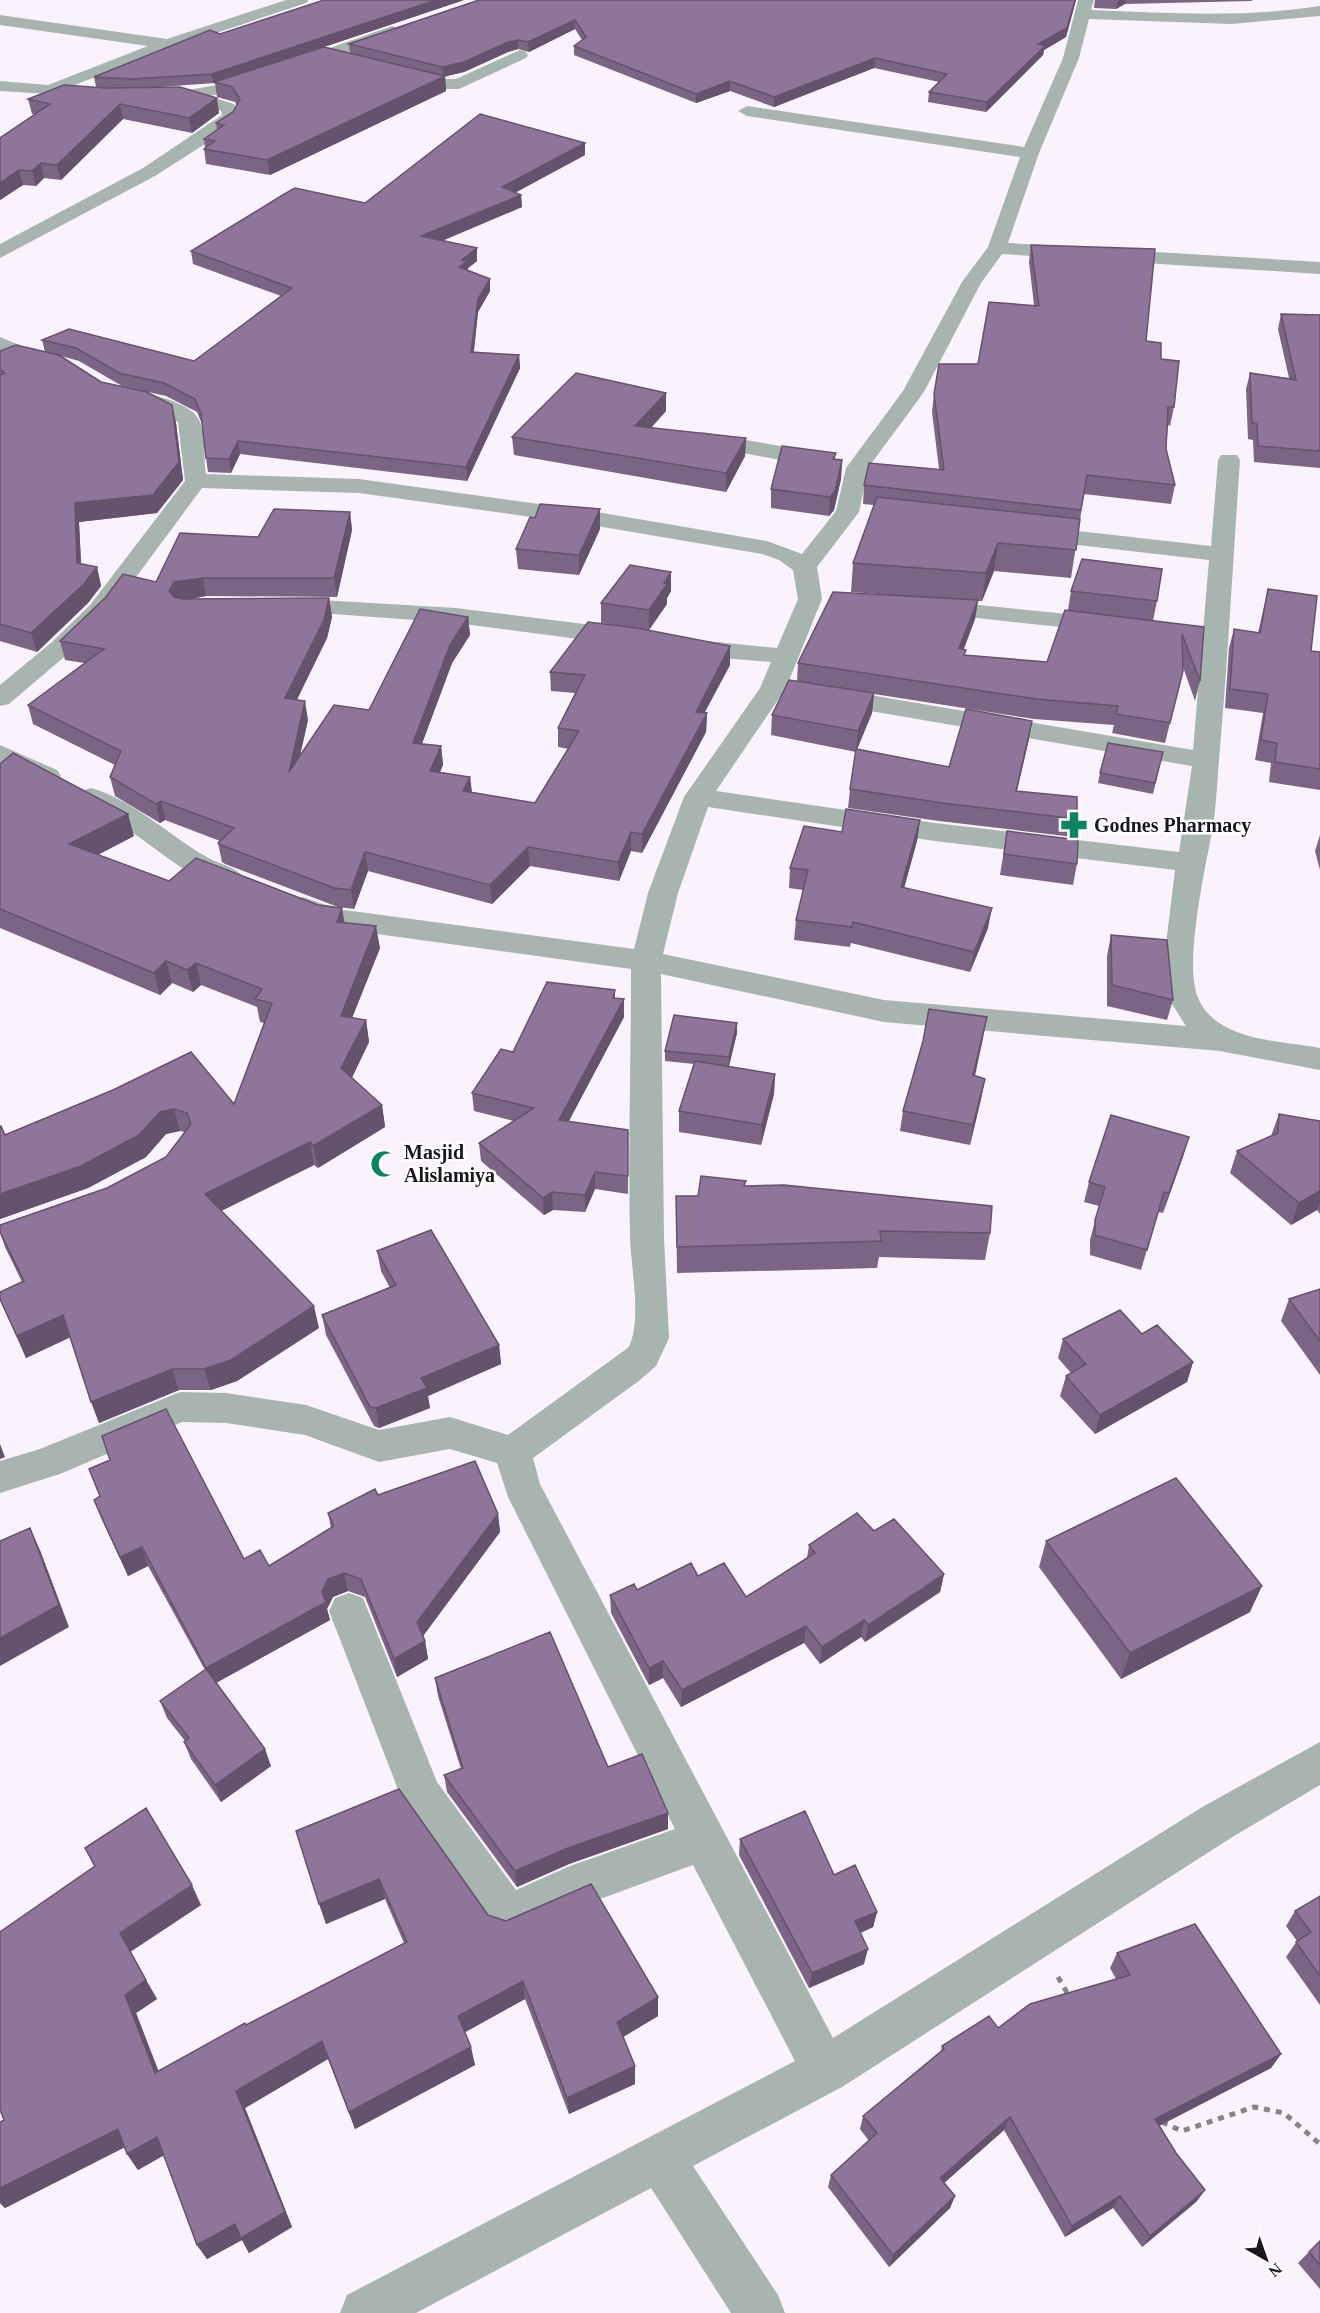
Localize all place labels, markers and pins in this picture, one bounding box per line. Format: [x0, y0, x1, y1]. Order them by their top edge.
pharmacy icon: Godnes Pharmacy [1059, 810, 1089, 840]
place label: Godnes Pharmacy [1094, 814, 1251, 837]
place label: Masjid Alislamiya [404, 1141, 495, 1187]
mosque icon: Masjid Alislamiya [369, 1149, 399, 1179]

